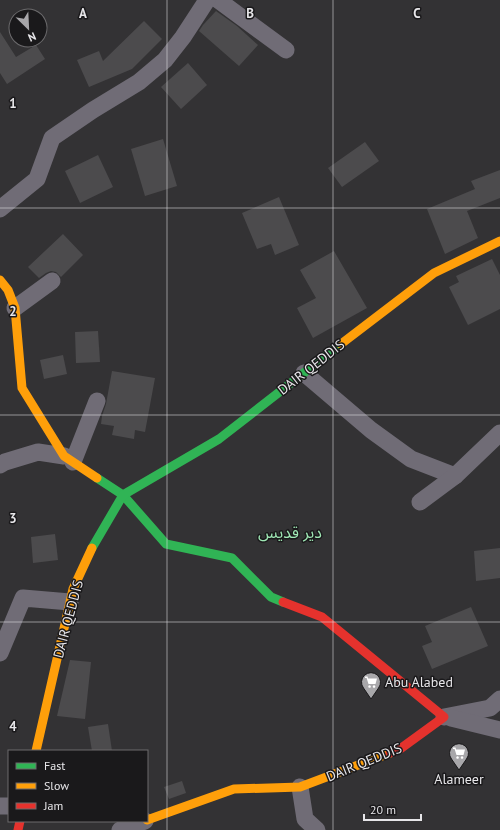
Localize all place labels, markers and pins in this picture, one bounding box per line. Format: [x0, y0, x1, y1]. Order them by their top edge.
supermarket icon: Abu Alabed [360, 671, 382, 699]
place label: Abu Alabed [385, 673, 453, 691]
supermarket icon: Alameer [448, 742, 470, 770]
place label: Alameer [434, 770, 484, 788]

